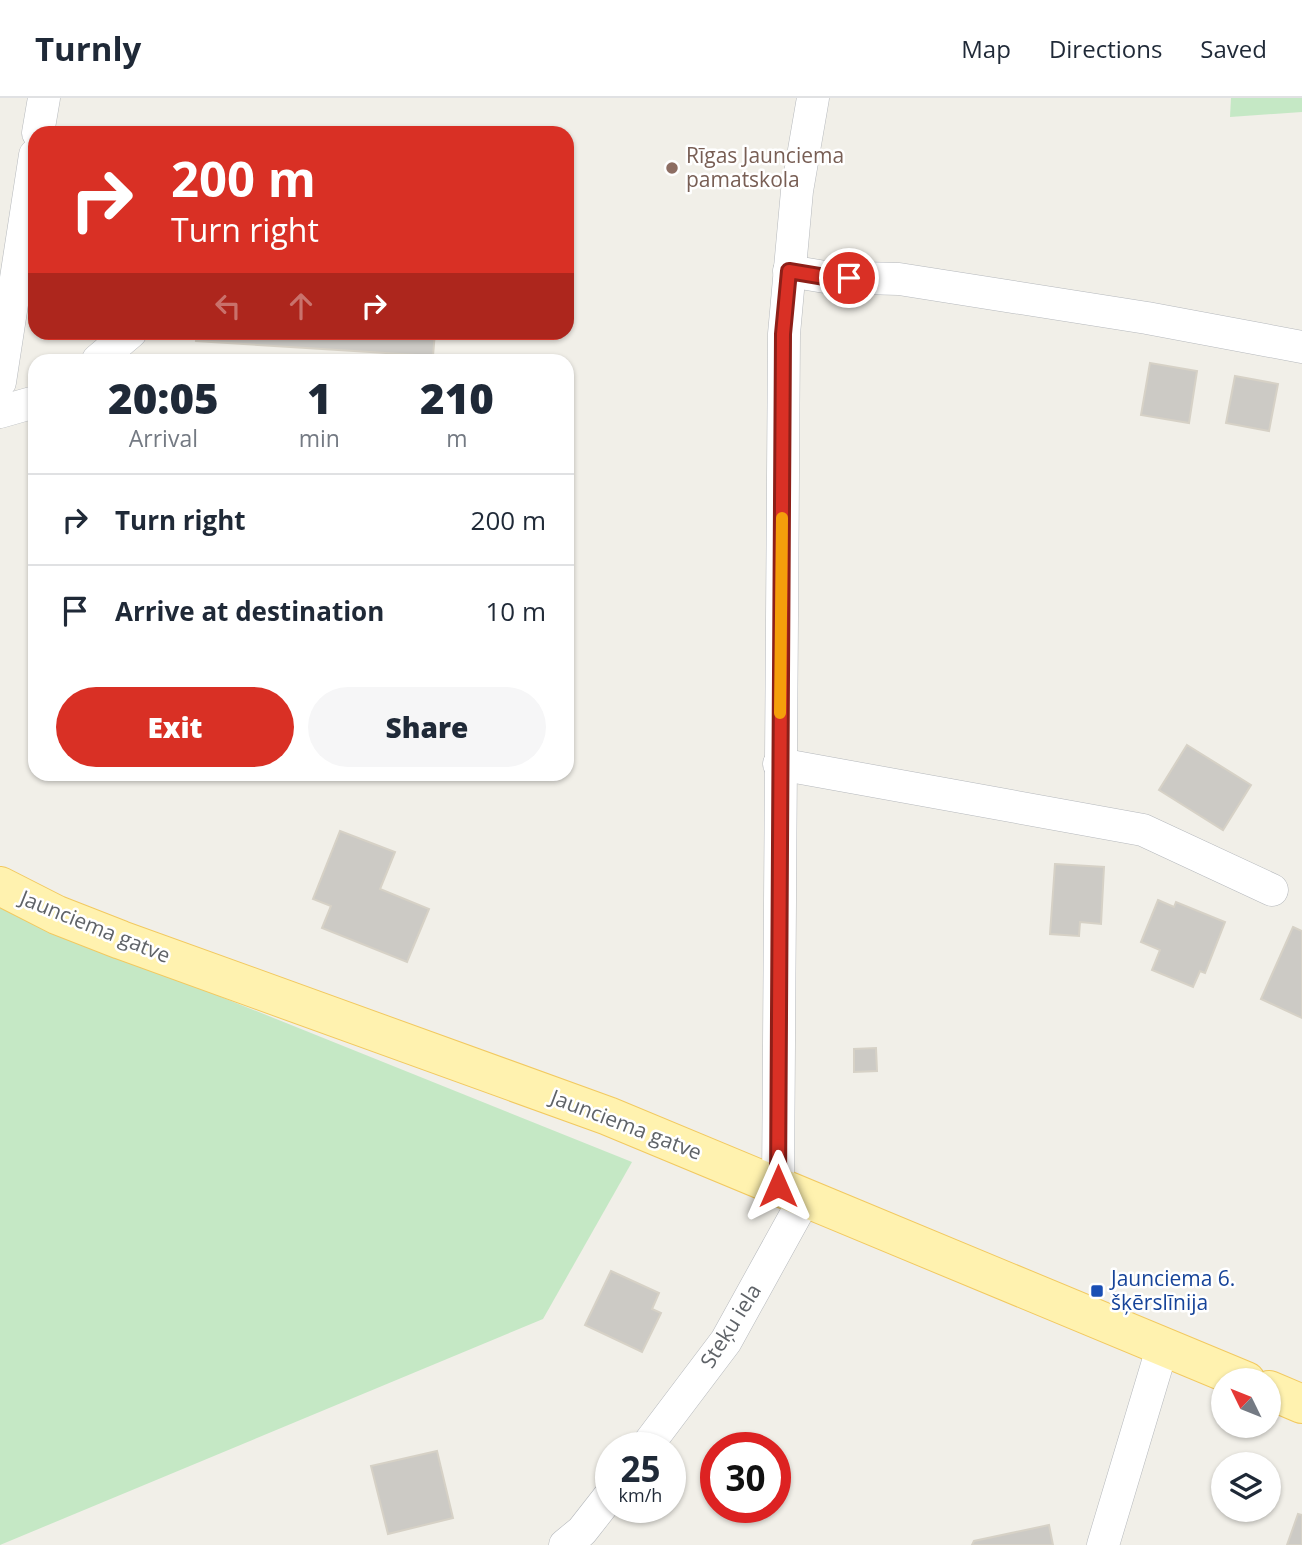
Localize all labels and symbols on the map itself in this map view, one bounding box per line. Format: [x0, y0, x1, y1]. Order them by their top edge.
place label: Rīgas Jaunciema pamatskola [686, 141, 844, 193]
marker: Rīgas Jaunciema pamatskola [664, 160, 680, 176]
pin [819, 248, 879, 308]
street label: Jaunciema gatve [14, 882, 175, 969]
street label: Jaunciema gatve [545, 1082, 706, 1166]
position arrow [741, 1149, 815, 1223]
place label: Jaunciema 6. šķērslīnija [1109, 1264, 1235, 1316]
street label: Steķu iela [693, 1278, 767, 1373]
marker: Jaunciema 6. šķērslīnija [1089, 1283, 1105, 1299]
north arrow [1211, 1368, 1281, 1438]
speed limit sign: 30 [700, 1432, 791, 1523]

